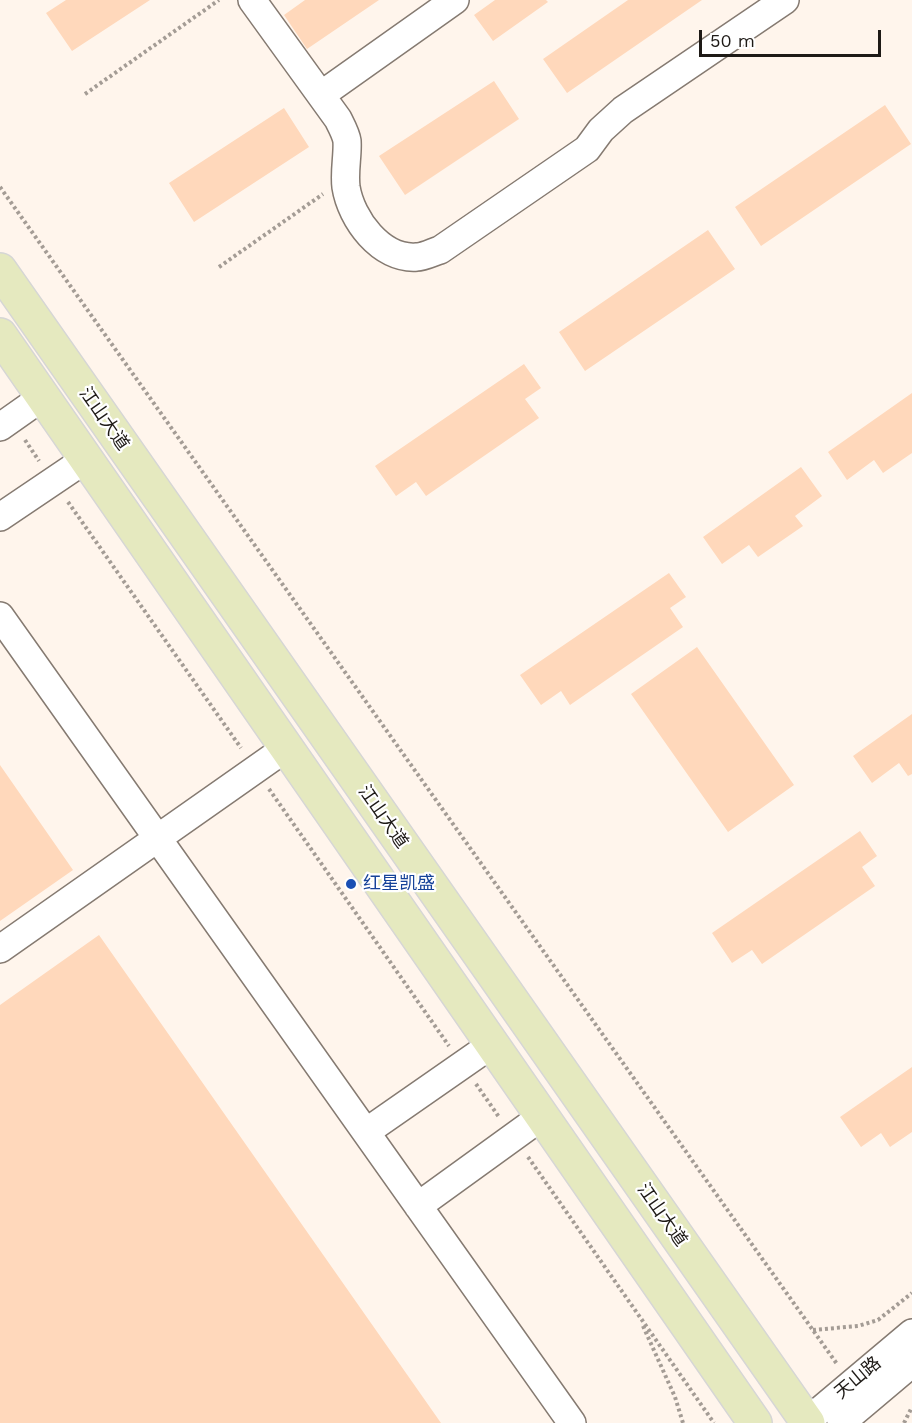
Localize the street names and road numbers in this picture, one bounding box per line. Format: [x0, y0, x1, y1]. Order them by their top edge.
street label: 江山大道 [75, 383, 133, 455]
street label: 江山大道 [354, 781, 412, 853]
street label: 江山大道 [633, 1179, 691, 1251]
street label: 天山路 [830, 1352, 886, 1404]

